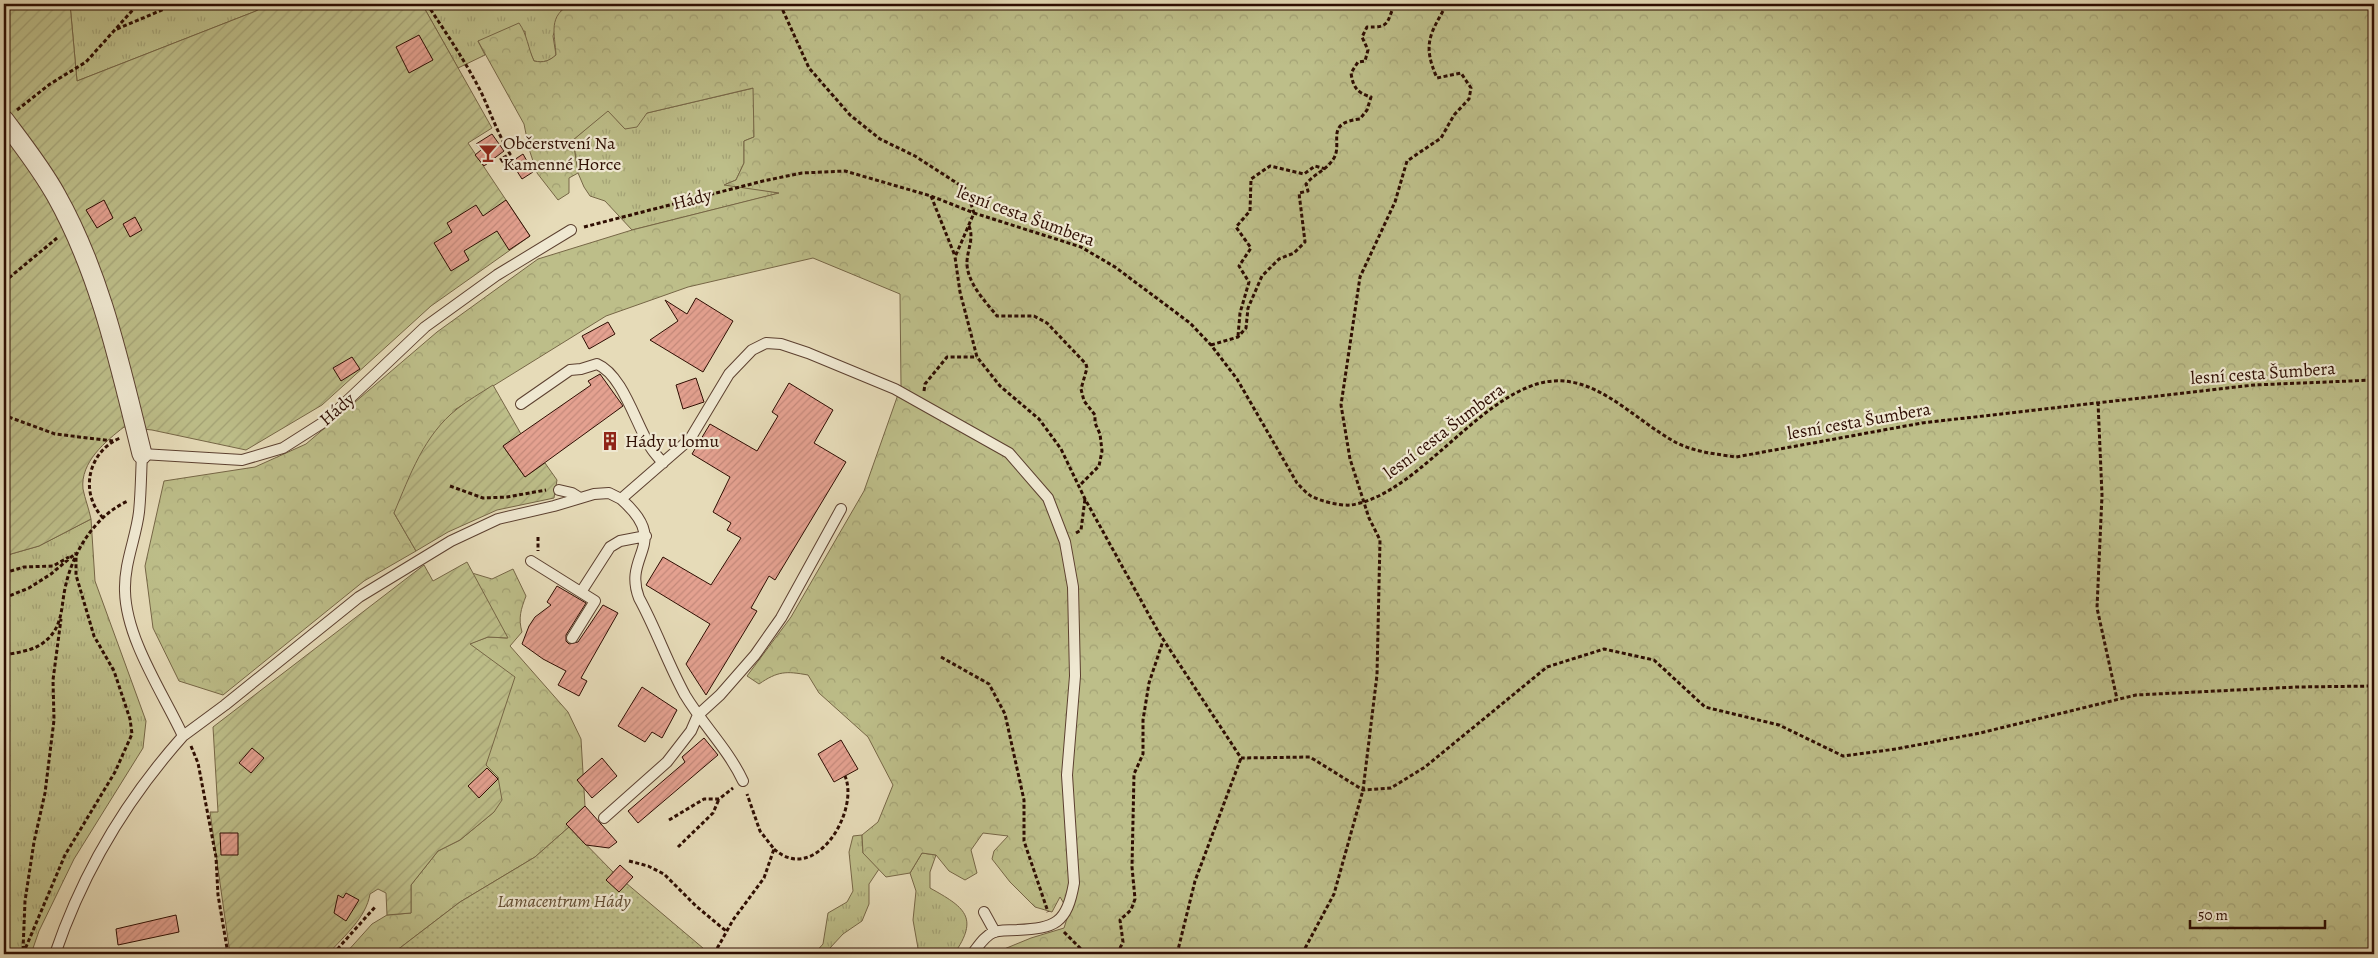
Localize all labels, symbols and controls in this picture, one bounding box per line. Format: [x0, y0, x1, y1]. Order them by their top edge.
place label: Občerstvení Na Kamenné Horce [503, 131, 621, 176]
bar icon: Občerstvení Na Kamenné Horce [477, 142, 499, 164]
street label: lesní cesta Šumbera [954, 180, 1099, 252]
street label: Hády [670, 182, 715, 215]
street label: lesní cesta Šumbera [2190, 356, 2337, 390]
street label: lesní cesta Šumbera [1379, 377, 1510, 484]
street label: Hády [314, 386, 360, 431]
street label: lesní cesta Šumbera [1785, 396, 1933, 445]
place label: Hády u lomu [625, 429, 719, 453]
building icon: Hády u lomu [599, 430, 621, 452]
park label: Lamacentrum Hády [497, 889, 631, 913]
scale bar [2190, 898, 2326, 930]
text: 50 m [2198, 905, 2228, 925]

